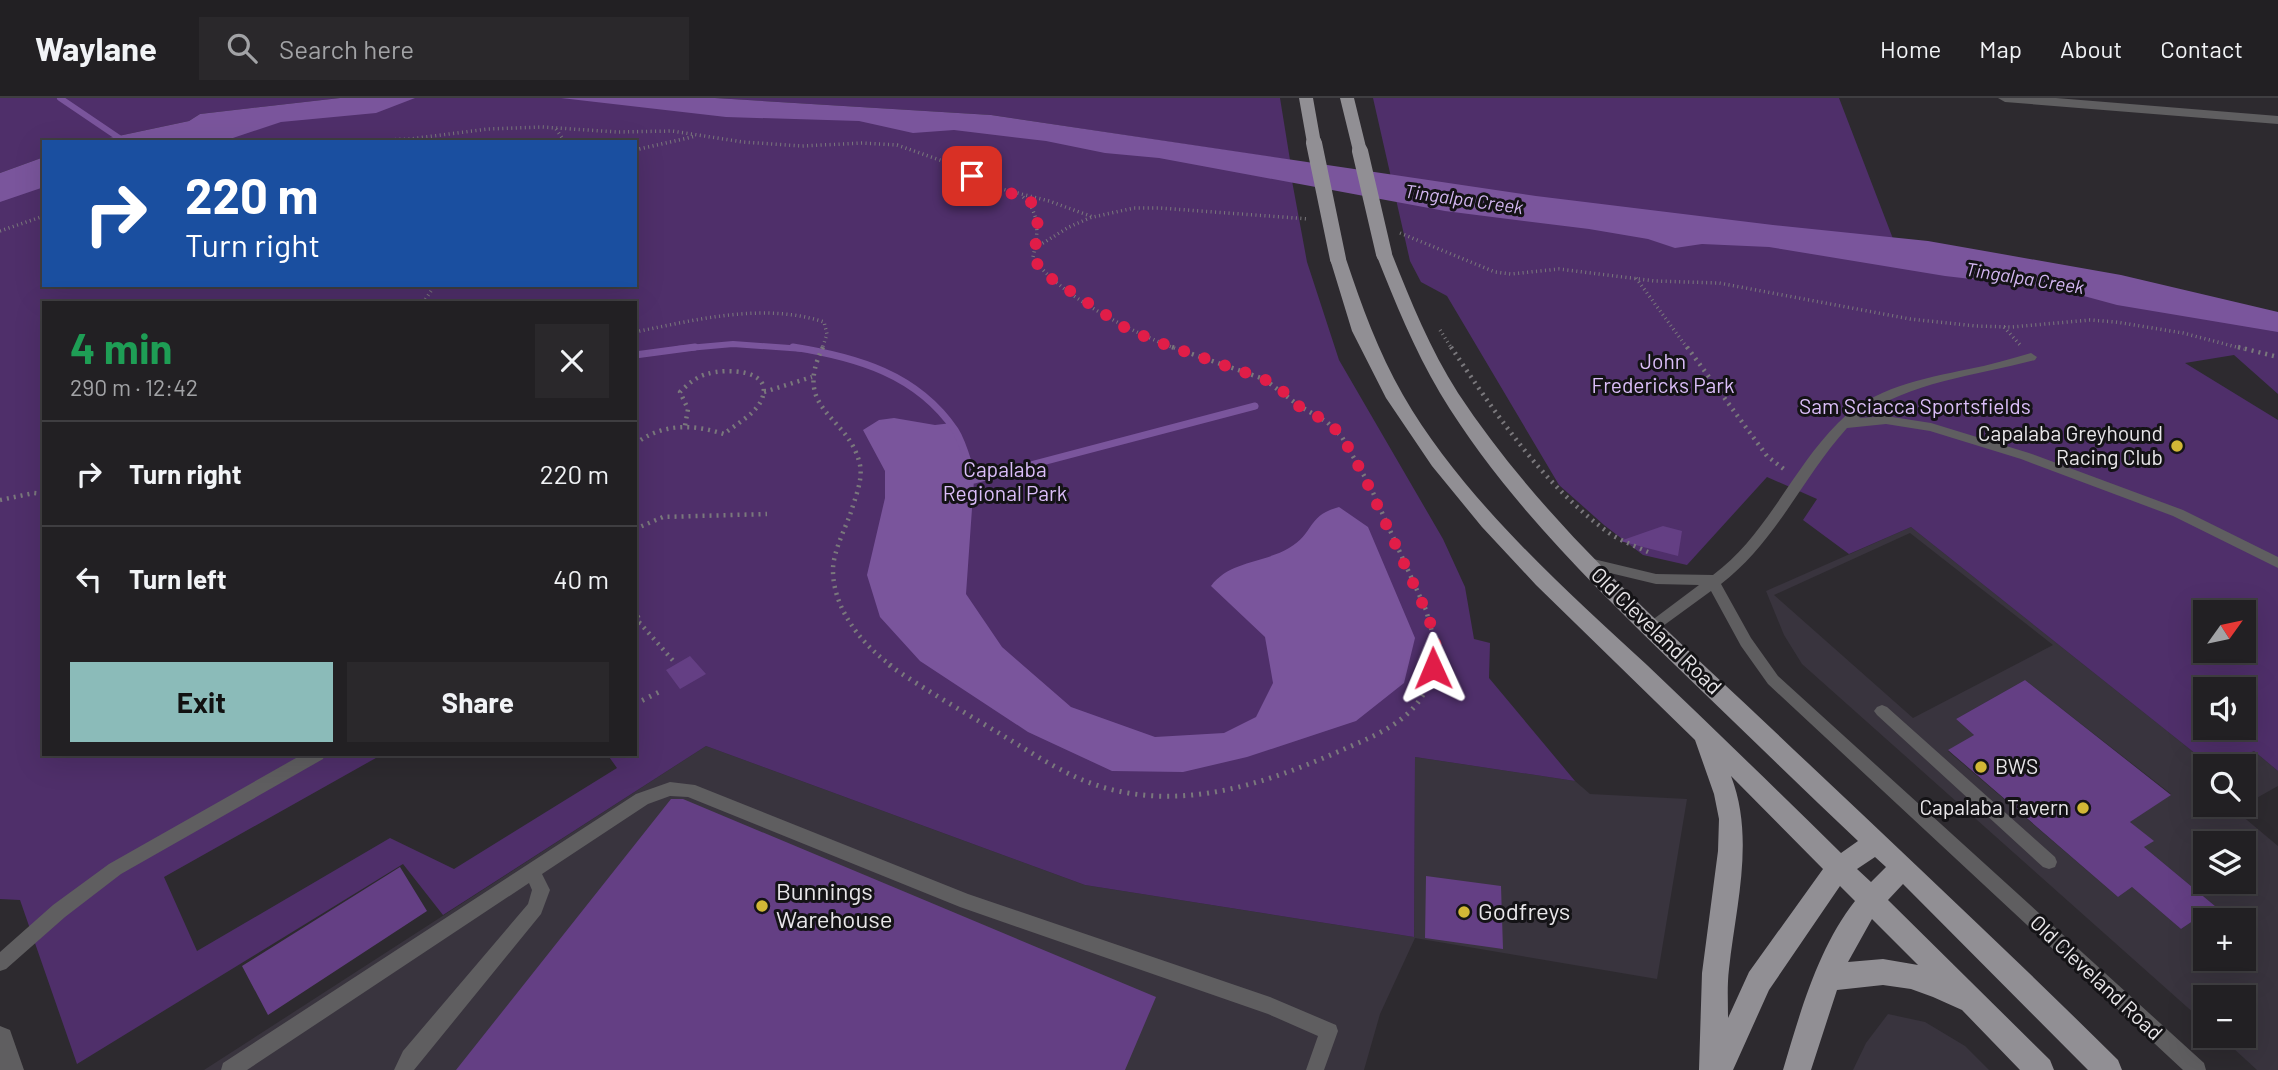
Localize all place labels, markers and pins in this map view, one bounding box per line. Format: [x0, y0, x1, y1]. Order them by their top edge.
pin [942, 146, 1002, 206]
place label: Capalaba Greyhound Racing Club [1978, 420, 2163, 469]
marker: Capalaba Greyhound Racing Club [2169, 438, 2185, 454]
place label: BWS [1995, 753, 2038, 778]
marker: BWS [1973, 759, 1989, 775]
place label: Capalaba Tavern [1919, 794, 2069, 819]
marker: Capalaba Tavern [2075, 800, 2091, 816]
place label: Bunnings Warehouse [776, 876, 893, 933]
place label: Godfreys [1478, 896, 1570, 925]
marker: Bunnings Warehouse [754, 898, 770, 914]
marker: Godfreys [1456, 904, 1472, 920]

